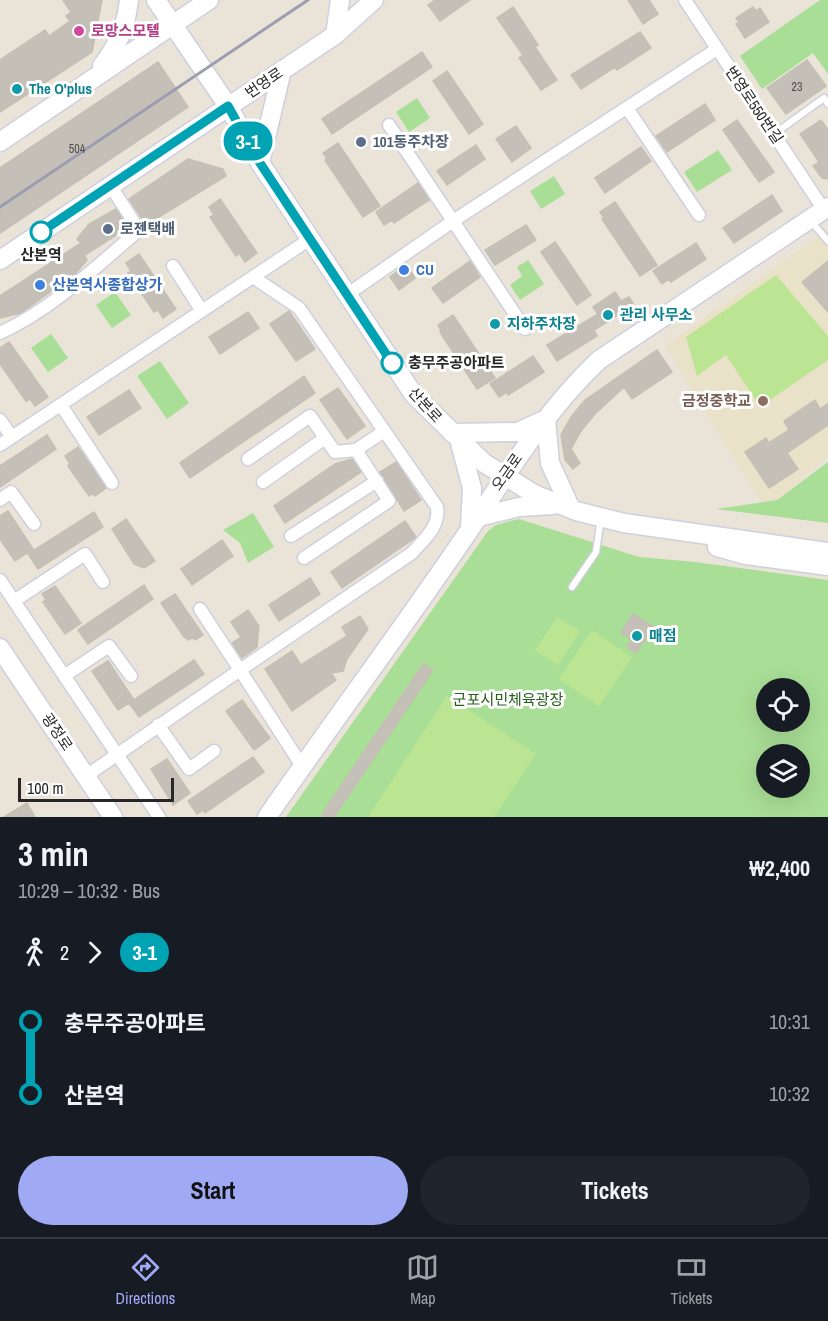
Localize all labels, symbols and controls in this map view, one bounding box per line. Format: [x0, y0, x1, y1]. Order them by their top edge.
place label: 로망스모텔 [91, 20, 160, 41]
marker: 로망스모텔 [72, 24, 86, 38]
street label: 번영로 [241, 62, 287, 103]
street label: 번영로550번길 [721, 62, 788, 148]
place label: The O'plus [29, 78, 92, 99]
house number: 23 [792, 79, 802, 95]
marker: The O'plus [10, 82, 24, 96]
line badge: 3-1 [214, 122, 282, 160]
text: 3-1 [236, 127, 260, 156]
place label: 101동주차장 [373, 131, 449, 152]
marker: 101동주차장 [354, 135, 368, 149]
house number: 504 [69, 141, 86, 157]
place label: 로젠택배 [120, 218, 175, 239]
marker: 산본역 [30, 221, 52, 243]
marker: 로젠택배 [101, 222, 115, 236]
place label: 산본역 [20, 244, 62, 265]
place label: CU [416, 259, 434, 280]
marker: CU [397, 263, 411, 277]
place label: 산본역사종합상가 [52, 274, 163, 295]
marker: 산본역사종합상가 [33, 278, 47, 292]
place label: 관리 사무소 [620, 304, 693, 325]
marker: 관리 사무소 [601, 308, 615, 322]
place label: 지하주차장 [507, 313, 576, 334]
marker: 지하주차장 [488, 317, 502, 331]
marker: 충무주공아파트 [381, 352, 403, 374]
place label: 충무주공아파트 [408, 352, 505, 373]
street label: 산본로 [404, 382, 447, 427]
place label: 금정중학교 [682, 390, 751, 411]
marker: 금정중학교 [756, 394, 770, 408]
street label: 오금로 [486, 449, 527, 495]
place label: 매점 [649, 625, 677, 646]
marker: 매점 [630, 629, 644, 643]
map controls [756, 678, 810, 798]
button: locate [756, 678, 810, 732]
park label: 군포시민체육광장 [453, 689, 563, 710]
street label: 광정로 [37, 709, 78, 755]
button: layers [756, 744, 810, 798]
scale bar [18, 775, 174, 802]
text: 100 m [27, 777, 63, 799]
text: 3 min [18, 832, 89, 876]
text: ₩2,400 [749, 853, 810, 883]
text: 10:29 – 10:32 · Bus [18, 877, 160, 904]
icon: walk [18, 936, 51, 969]
icon: forward [78, 936, 111, 969]
text: 3-1 [132, 938, 157, 967]
text: 2 [60, 939, 69, 966]
text: 충무주공아파트 [64, 1008, 206, 1038]
text: 10:31 [769, 1008, 810, 1035]
text: 산본역 [64, 1080, 125, 1110]
text: 10:32 [769, 1080, 810, 1107]
button: Start [18, 1156, 408, 1225]
button: Tickets [420, 1156, 810, 1225]
tab: Directions [116, 1251, 175, 1309]
tab: Map [406, 1251, 439, 1309]
tab: Tickets [670, 1251, 712, 1309]

